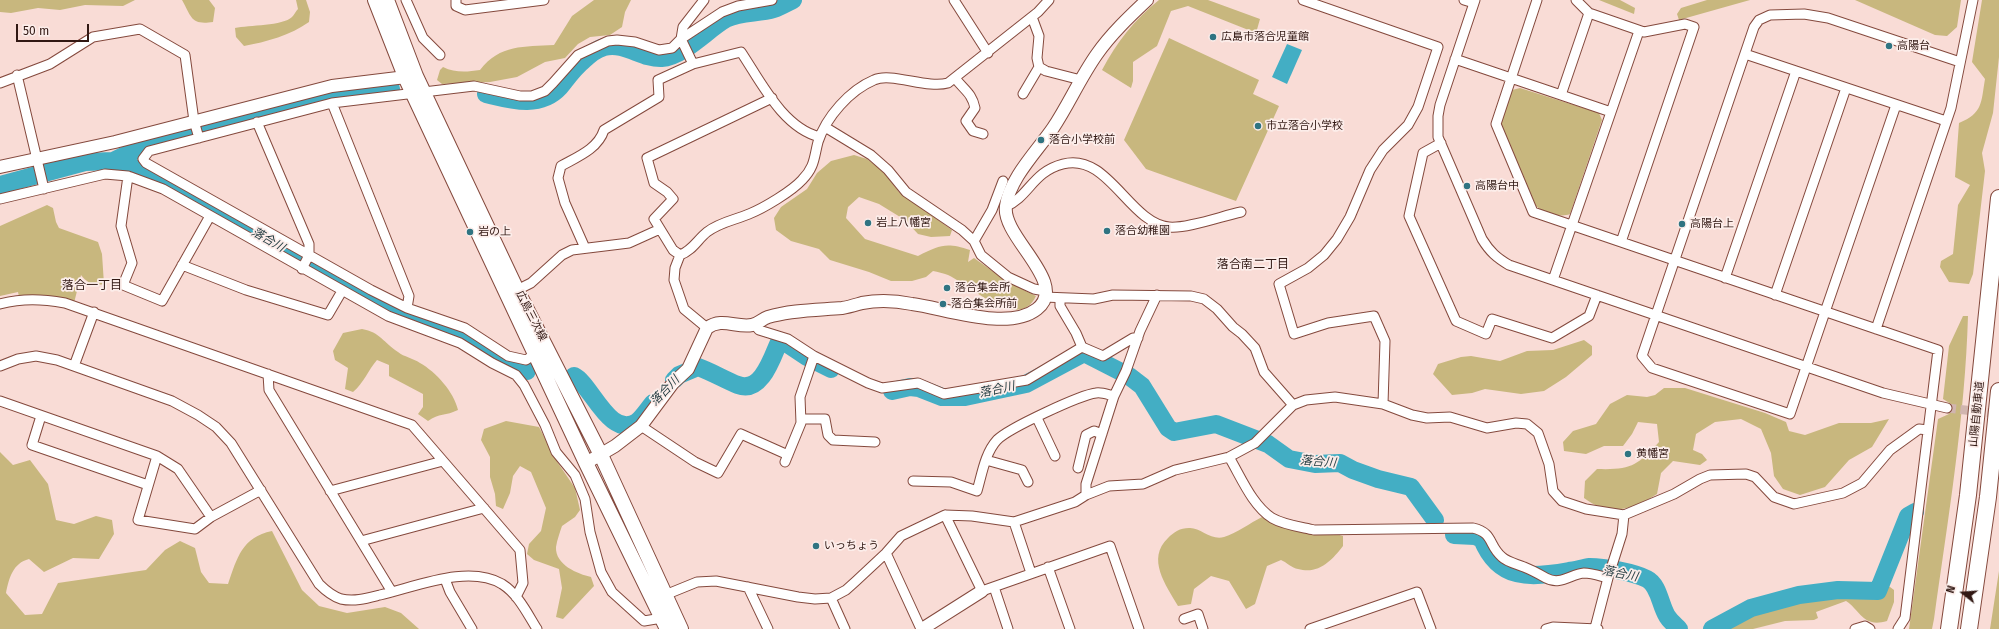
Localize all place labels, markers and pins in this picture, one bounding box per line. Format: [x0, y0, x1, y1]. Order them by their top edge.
place label: 広島市落合児童館 [1221, 30, 1309, 44]
marker: 広島市落合児童館 [1208, 32, 1218, 42]
place label: 高陽台 [1897, 39, 1930, 53]
marker: 高陽台 [1884, 41, 1894, 51]
place label: 市立落合小学校 [1266, 119, 1343, 133]
marker: 市立落合小学校 [1253, 121, 1263, 131]
place label: 落合小学校前 [1049, 133, 1115, 147]
marker: 落合小学校前 [1036, 135, 1046, 145]
place label: 高陽台中 [1475, 179, 1519, 193]
marker: 高陽台中 [1462, 181, 1472, 191]
place label: 岩上八幡宮 [876, 216, 931, 230]
place label: 高陽台上 [1690, 217, 1734, 231]
marker: 岩上八幡宮 [863, 218, 873, 228]
marker: 高陽台上 [1677, 219, 1687, 229]
place label: 落合幼稚園 [1115, 224, 1170, 238]
place label: 岩の上 [478, 225, 511, 239]
marker: 落合幼稚園 [1102, 226, 1112, 236]
marker: 岩の上 [465, 227, 475, 237]
place label: 落合集会所 [955, 281, 1010, 295]
marker: 落合集会所 [942, 283, 952, 293]
place label: 落合集会所前 [951, 297, 1017, 311]
marker: 落合集会所前 [938, 299, 948, 309]
place label: 黄幡宮 [1636, 447, 1669, 461]
marker: 黄幡宮 [1623, 449, 1633, 459]
place label: いっちょう [824, 539, 879, 553]
marker: いっちょう [811, 541, 821, 551]

